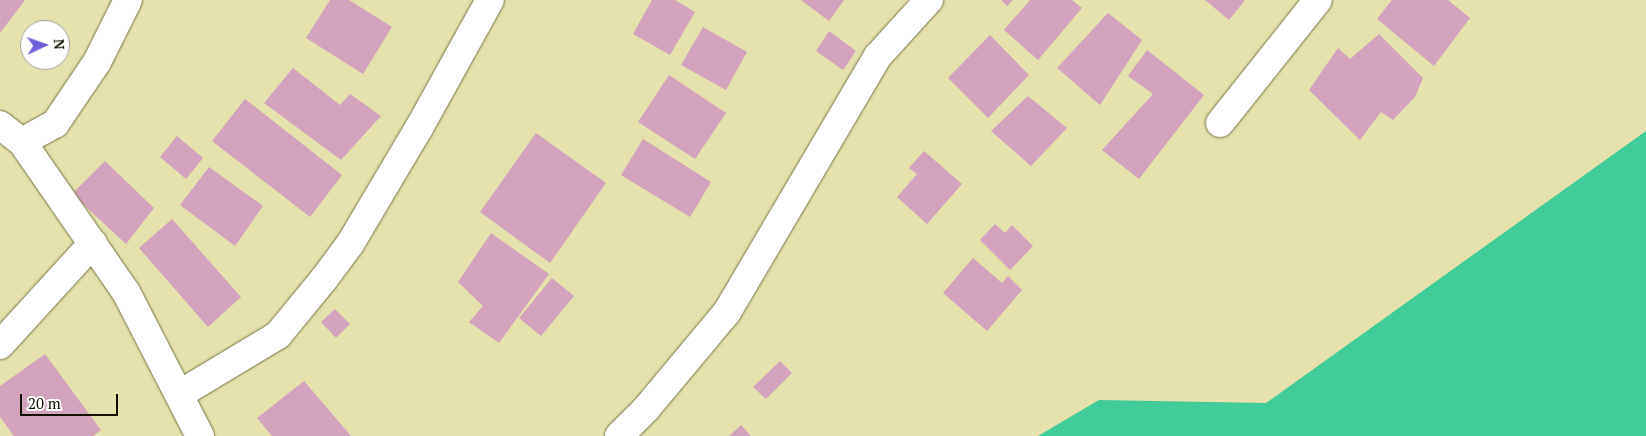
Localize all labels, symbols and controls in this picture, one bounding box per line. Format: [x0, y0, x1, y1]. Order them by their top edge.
north arrow [20, 20, 70, 70]
text: N [50, 38, 69, 50]
scale bar [22, 384, 120, 416]
text: 20 m [28, 393, 61, 413]

